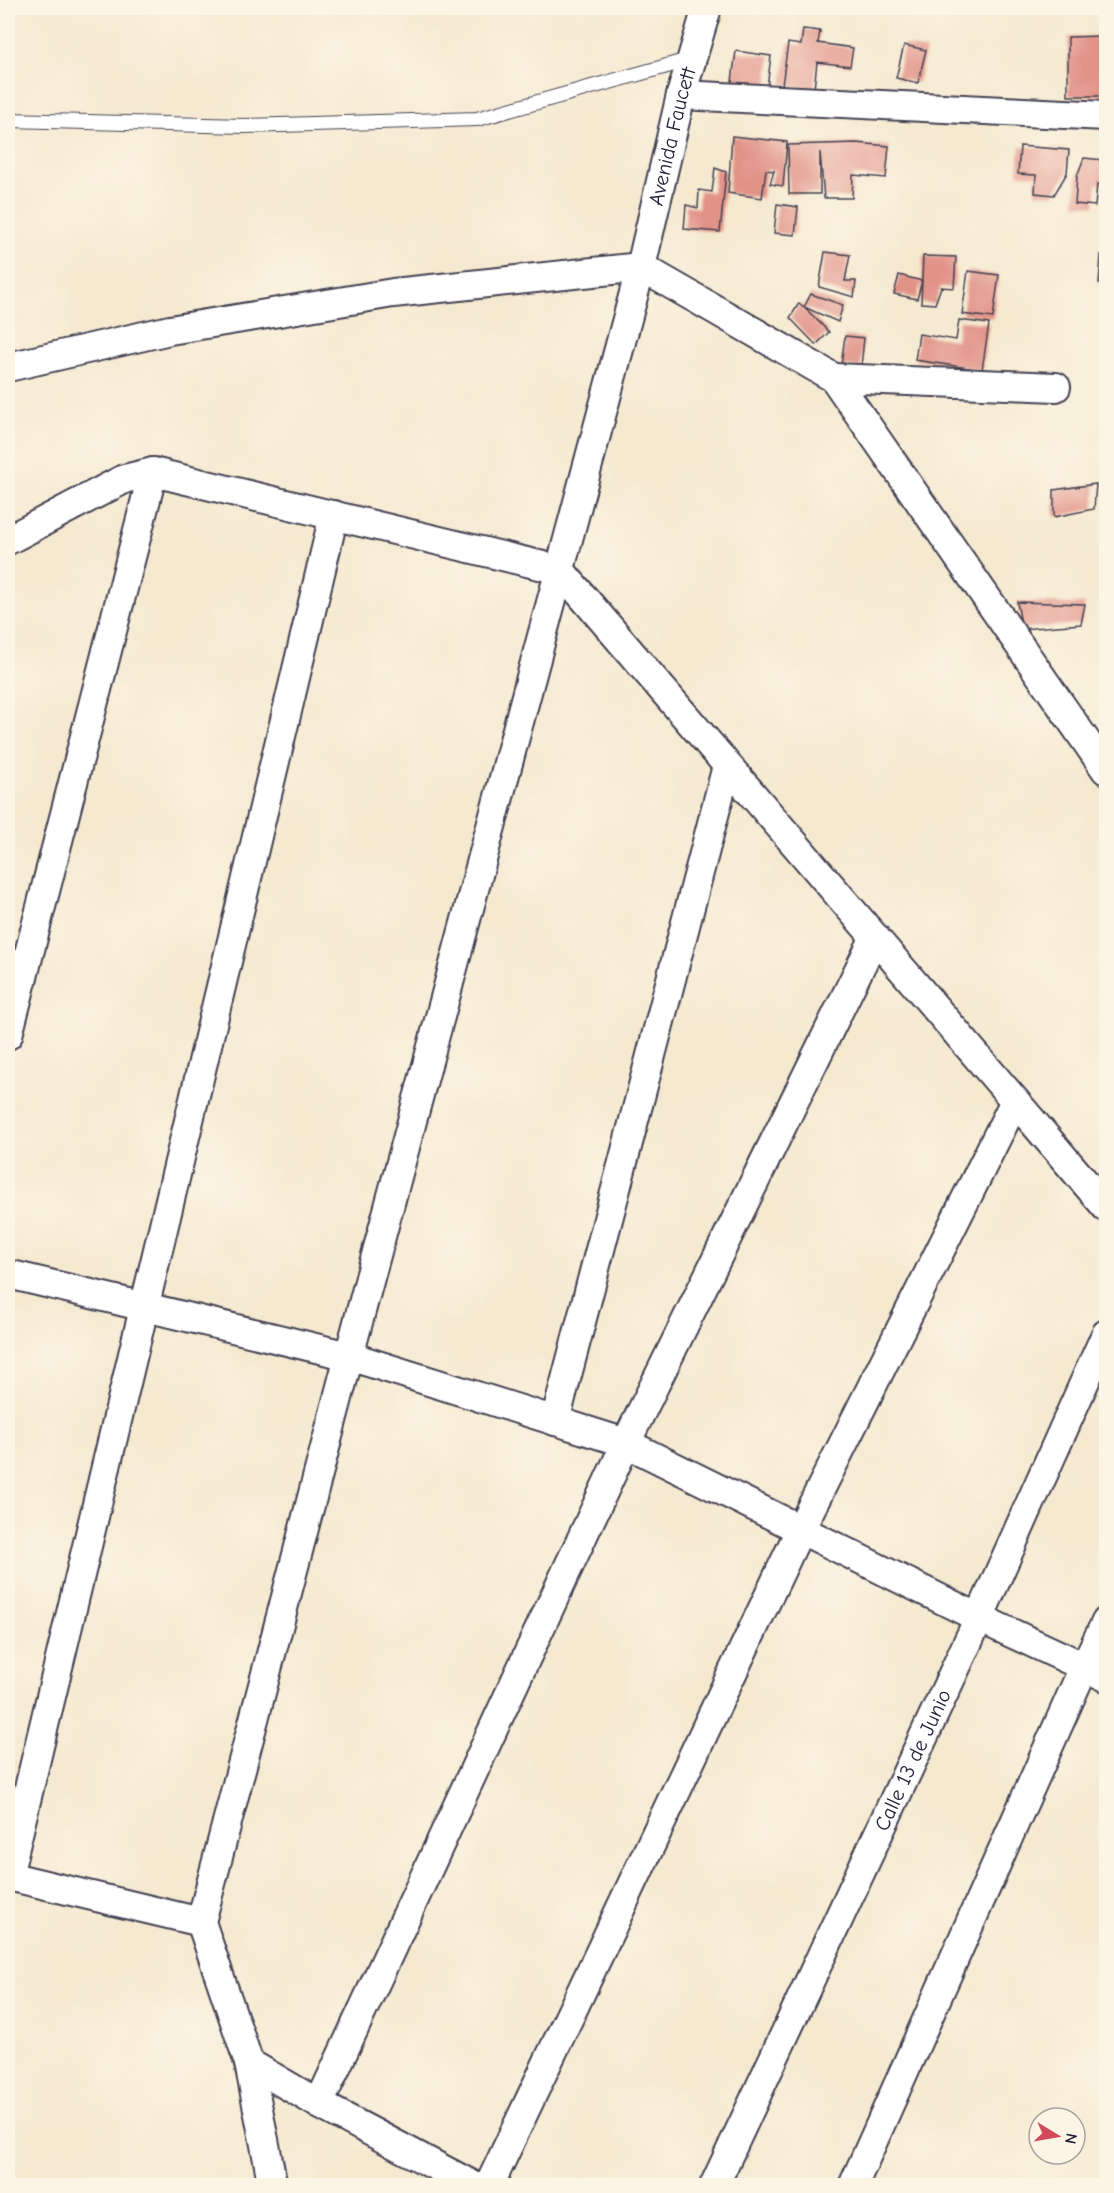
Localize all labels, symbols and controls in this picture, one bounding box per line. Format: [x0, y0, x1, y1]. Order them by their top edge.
street label: Avenida Faucett [644, 63, 701, 208]
street label: Calle 13 de Junio [869, 1686, 956, 1834]
north arrow [1027, 2106, 1087, 2166]
text: N [1061, 2132, 1081, 2146]

